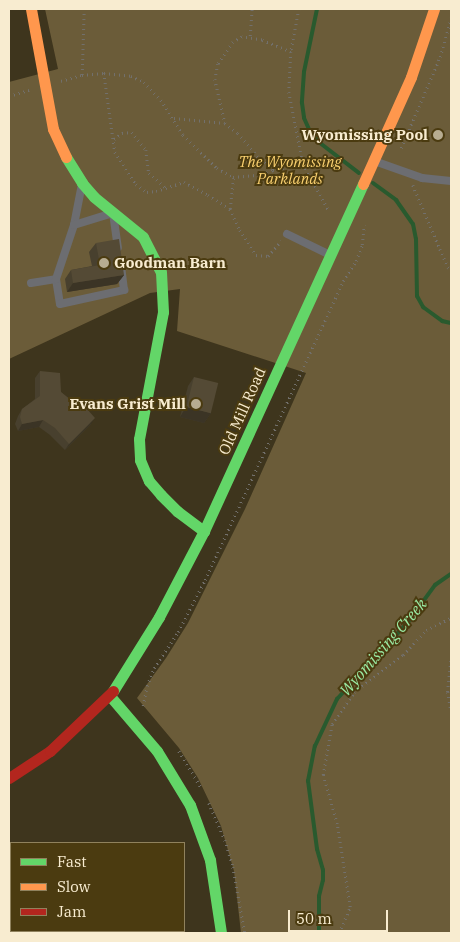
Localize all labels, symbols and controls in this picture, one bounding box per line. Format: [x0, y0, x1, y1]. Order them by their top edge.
place label: Wyomissing Pool [302, 126, 428, 144]
marker: Wyomissing Pool [432, 129, 444, 141]
park label: The Wyomissing Parklands [238, 152, 342, 187]
place label: Goodman Barn [114, 254, 226, 272]
marker: Goodman Barn [98, 257, 110, 269]
street label: Old Mill Road [215, 364, 269, 458]
place label: Evans Grist Mill [70, 395, 186, 413]
marker: Evans Grist Mill [190, 398, 202, 410]
water label: Wyomissing Creek [335, 594, 431, 700]
legend [10, 842, 185, 932]
text: Fast [57, 852, 87, 871]
text: Slow [57, 877, 90, 896]
scale bar [290, 900, 390, 932]
text: Jam [57, 902, 86, 921]
text: 50 m [296, 909, 332, 928]

